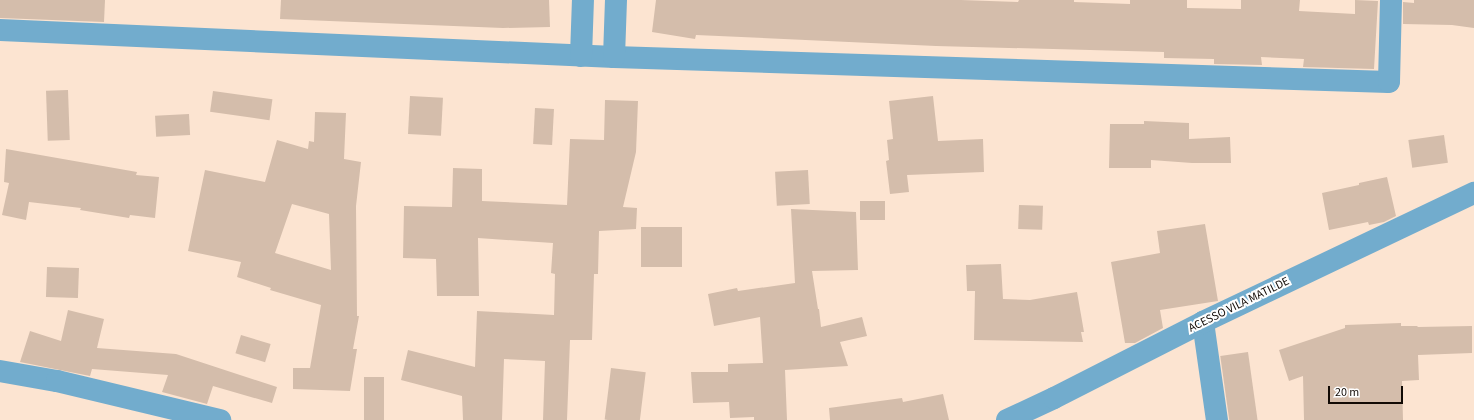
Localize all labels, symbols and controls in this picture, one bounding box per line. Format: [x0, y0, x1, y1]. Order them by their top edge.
street label: ACESSO VILA MATILDE [1186, 274, 1292, 336]
scale bar [1330, 378, 1405, 404]
text: 20 m [1335, 384, 1359, 401]

